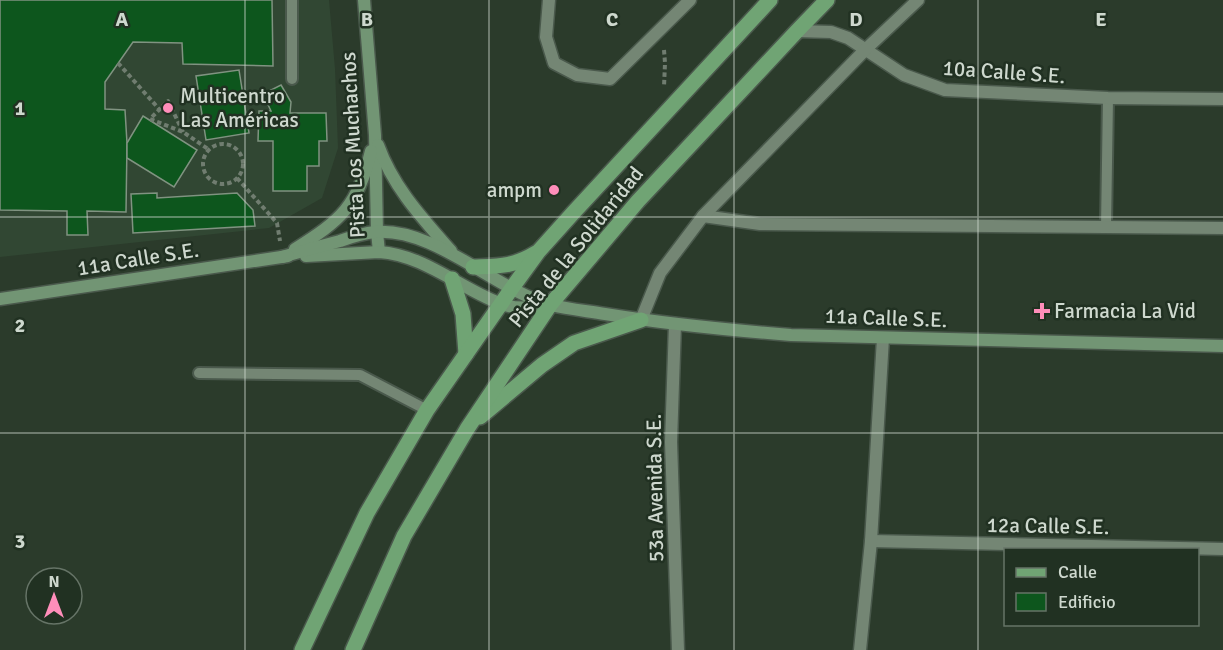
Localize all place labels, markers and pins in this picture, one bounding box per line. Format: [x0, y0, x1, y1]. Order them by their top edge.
place label: Multicentro Las Américas [180, 83, 299, 133]
marker: Multicentro Las Américas [161, 101, 175, 115]
place label: ampm [487, 177, 542, 203]
marker: ampm [547, 183, 561, 197]
place label: Farmacia La Vid [1054, 298, 1196, 324]
marker: Farmacia La Vid [1035, 304, 1049, 318]

